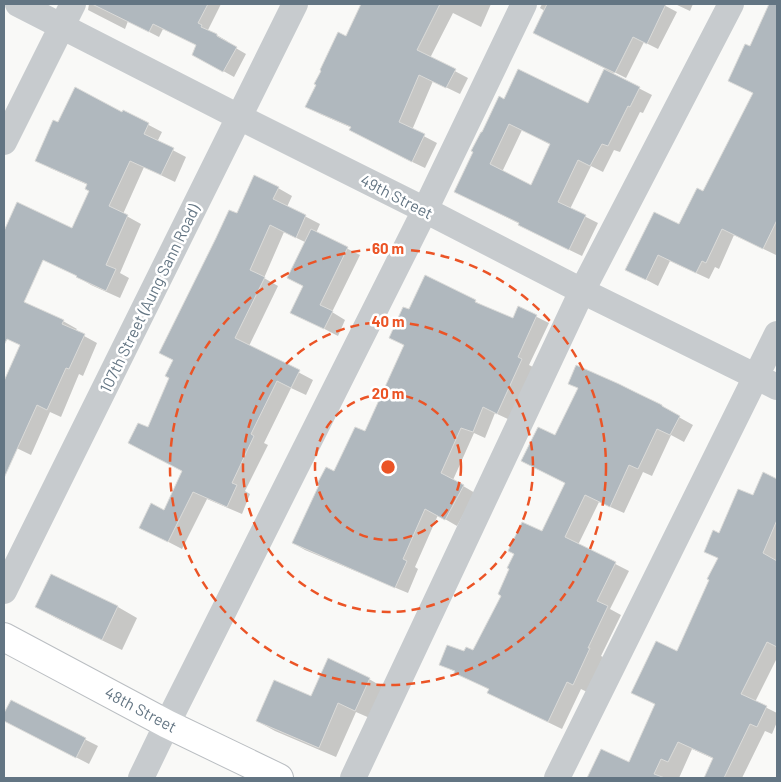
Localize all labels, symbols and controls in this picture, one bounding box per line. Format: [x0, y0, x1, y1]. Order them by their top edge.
street label: 49th Street [358, 170, 436, 222]
street label: 107th Street (Aung Sann Road) [95, 200, 203, 395]
text: 60 m [372, 239, 404, 257]
text: 40 m [371, 312, 405, 330]
text: 20 m [372, 384, 404, 402]
centre of rings [379, 458, 397, 476]
street label: 48th Street [102, 682, 180, 736]

